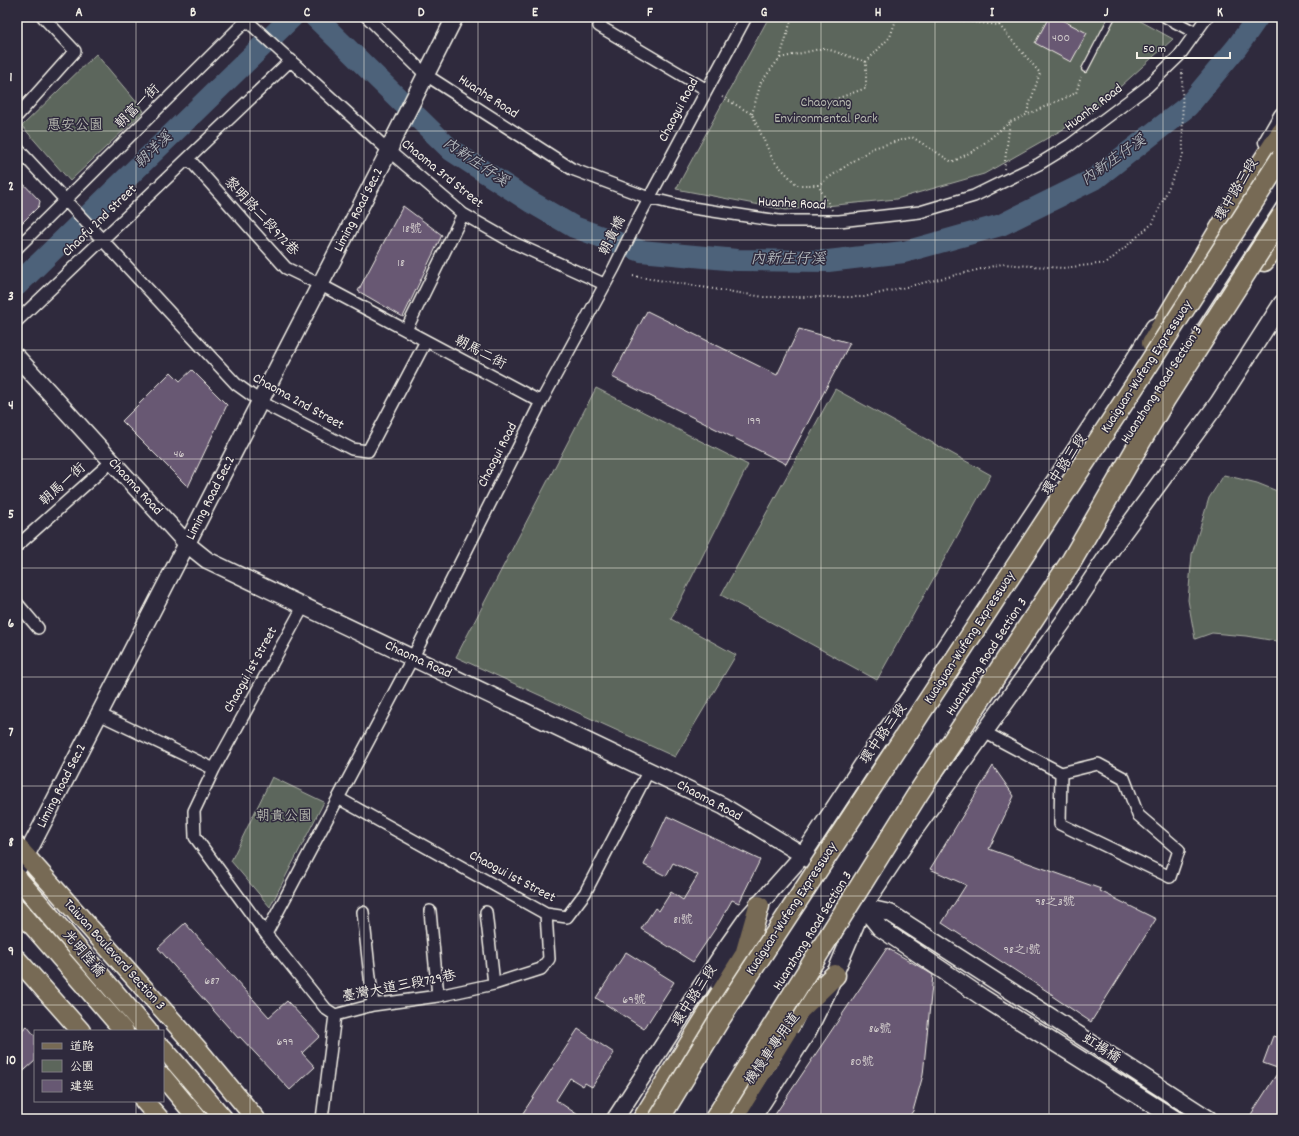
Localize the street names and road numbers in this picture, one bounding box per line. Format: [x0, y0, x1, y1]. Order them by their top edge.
street label: Huanhe Road [454, 70, 522, 124]
street label: Chaogui Road [654, 74, 704, 146]
street label: Huanhe Road [1061, 79, 1127, 137]
street label: 朝富一街 [111, 80, 165, 134]
street label: Chaoma 3rd Street [397, 135, 487, 213]
street label: 環中路三段 [1210, 155, 1264, 225]
street label: Liming Road Sec.2 [329, 164, 389, 256]
street label: 黎明路二段972巷 [219, 173, 304, 262]
street label: Chaofu 2nd Street [58, 180, 142, 262]
street label: Huanhe Road [757, 192, 827, 216]
street label: 朝貴橋 [595, 213, 631, 259]
street label: Kuaiguan-Wufeng Expressway [1096, 296, 1198, 437]
street label: Huanzhong Road Section 3 [1116, 322, 1208, 448]
street label: 朝馬二街 [451, 331, 509, 375]
street label: Chaoma 2nd Street [249, 369, 347, 435]
street label: Chaogui Road [473, 419, 523, 491]
street label: 環中路三段 [1038, 430, 1092, 500]
street label: Liming Road Sec.2 [181, 452, 241, 544]
street label: Chaoma Road [103, 454, 167, 520]
street label: 朝馬一街 [36, 459, 90, 511]
street label: Kuaiguan-Wufeng Expressway [919, 567, 1021, 708]
street label: Huanzhong Road Section 3 [941, 594, 1033, 720]
street label: Chaogui 1st Street [219, 623, 283, 717]
street label: Chaoma Road [381, 636, 455, 684]
street label: 環中路三段 [856, 700, 912, 768]
street label: Liming Road Sec.2 [32, 740, 92, 832]
street label: Chaoma Road [673, 775, 745, 827]
street label: Kuaiguan-Wufeng Expressway [741, 838, 843, 979]
street label: Chaogui 1st Street [465, 846, 559, 908]
street label: Huanzhong Road Section 3 [768, 868, 858, 994]
street label: Taiwan Boulevard Section 3 [59, 895, 169, 1015]
street label: 光明陸橋 [57, 926, 109, 982]
street label: 環中路三段 [668, 961, 722, 1031]
street label: 臺灣大道三段729巷 [340, 966, 459, 1008]
street label: 機慢車專用道 [741, 1009, 805, 1089]
street label: 虹揚橋 [1078, 1029, 1124, 1069]

